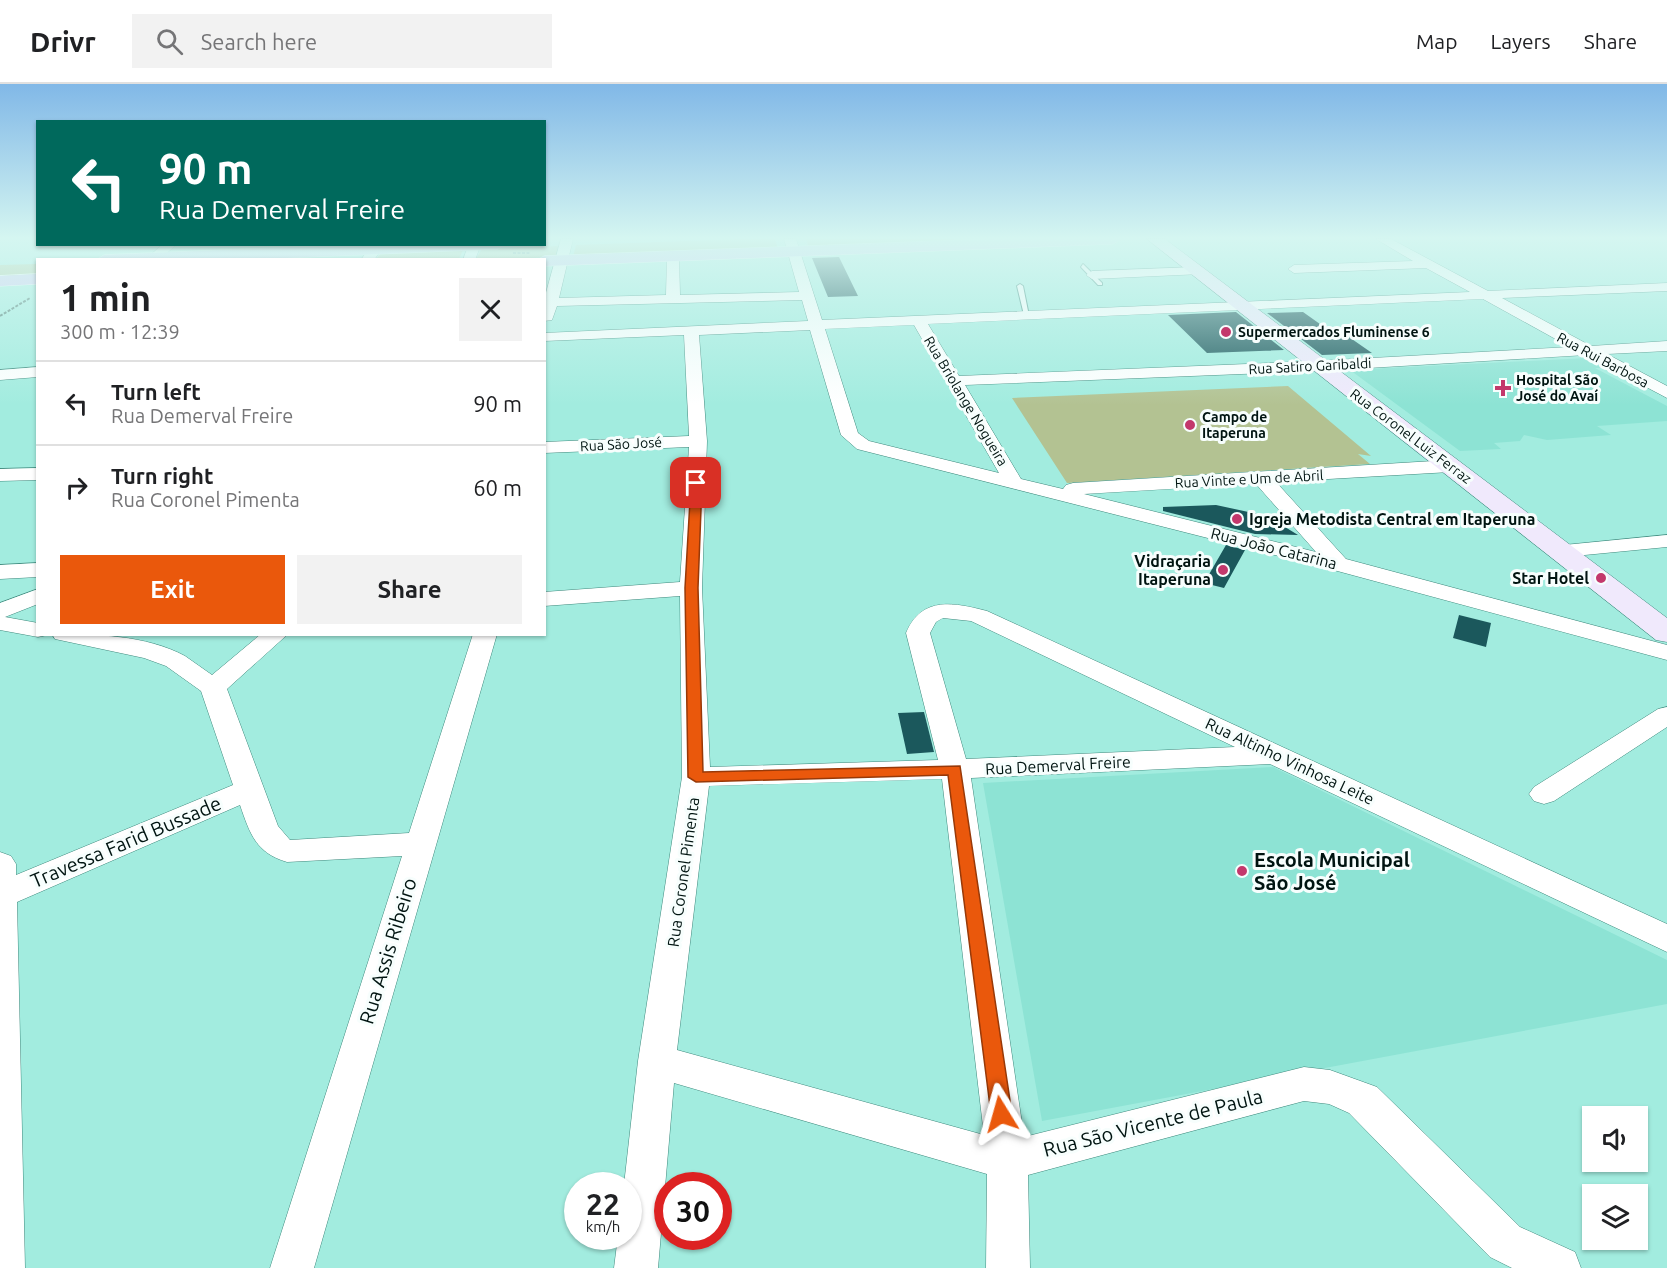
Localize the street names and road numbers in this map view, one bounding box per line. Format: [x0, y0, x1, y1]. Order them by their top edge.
street label: Rua Rui Barbosa [1554, 329, 1652, 391]
street label: Rua Briolange Nogueira [921, 333, 1011, 469]
street label: Rua Satiro Garibaldi [1248, 355, 1372, 377]
street label: Rua Coronel Luiz Ferraz [1347, 385, 1475, 487]
street label: Rua São José [580, 434, 662, 454]
street label: Rua Vinte e Um de Abril [1174, 467, 1324, 491]
street label: Rua João Catarina [1209, 524, 1339, 572]
street label: Rua Altinho Vinhosa Leite [1203, 714, 1377, 808]
street label: Rua Demerval Freire [985, 752, 1131, 778]
street label: Travessa Farid Bussade [27, 791, 224, 892]
street label: Rua Coronel Pimenta [664, 796, 702, 948]
street label: Rua Assis Ribeiro [354, 875, 421, 1027]
street label: Rua São Vicente de Paula [1041, 1084, 1265, 1161]

